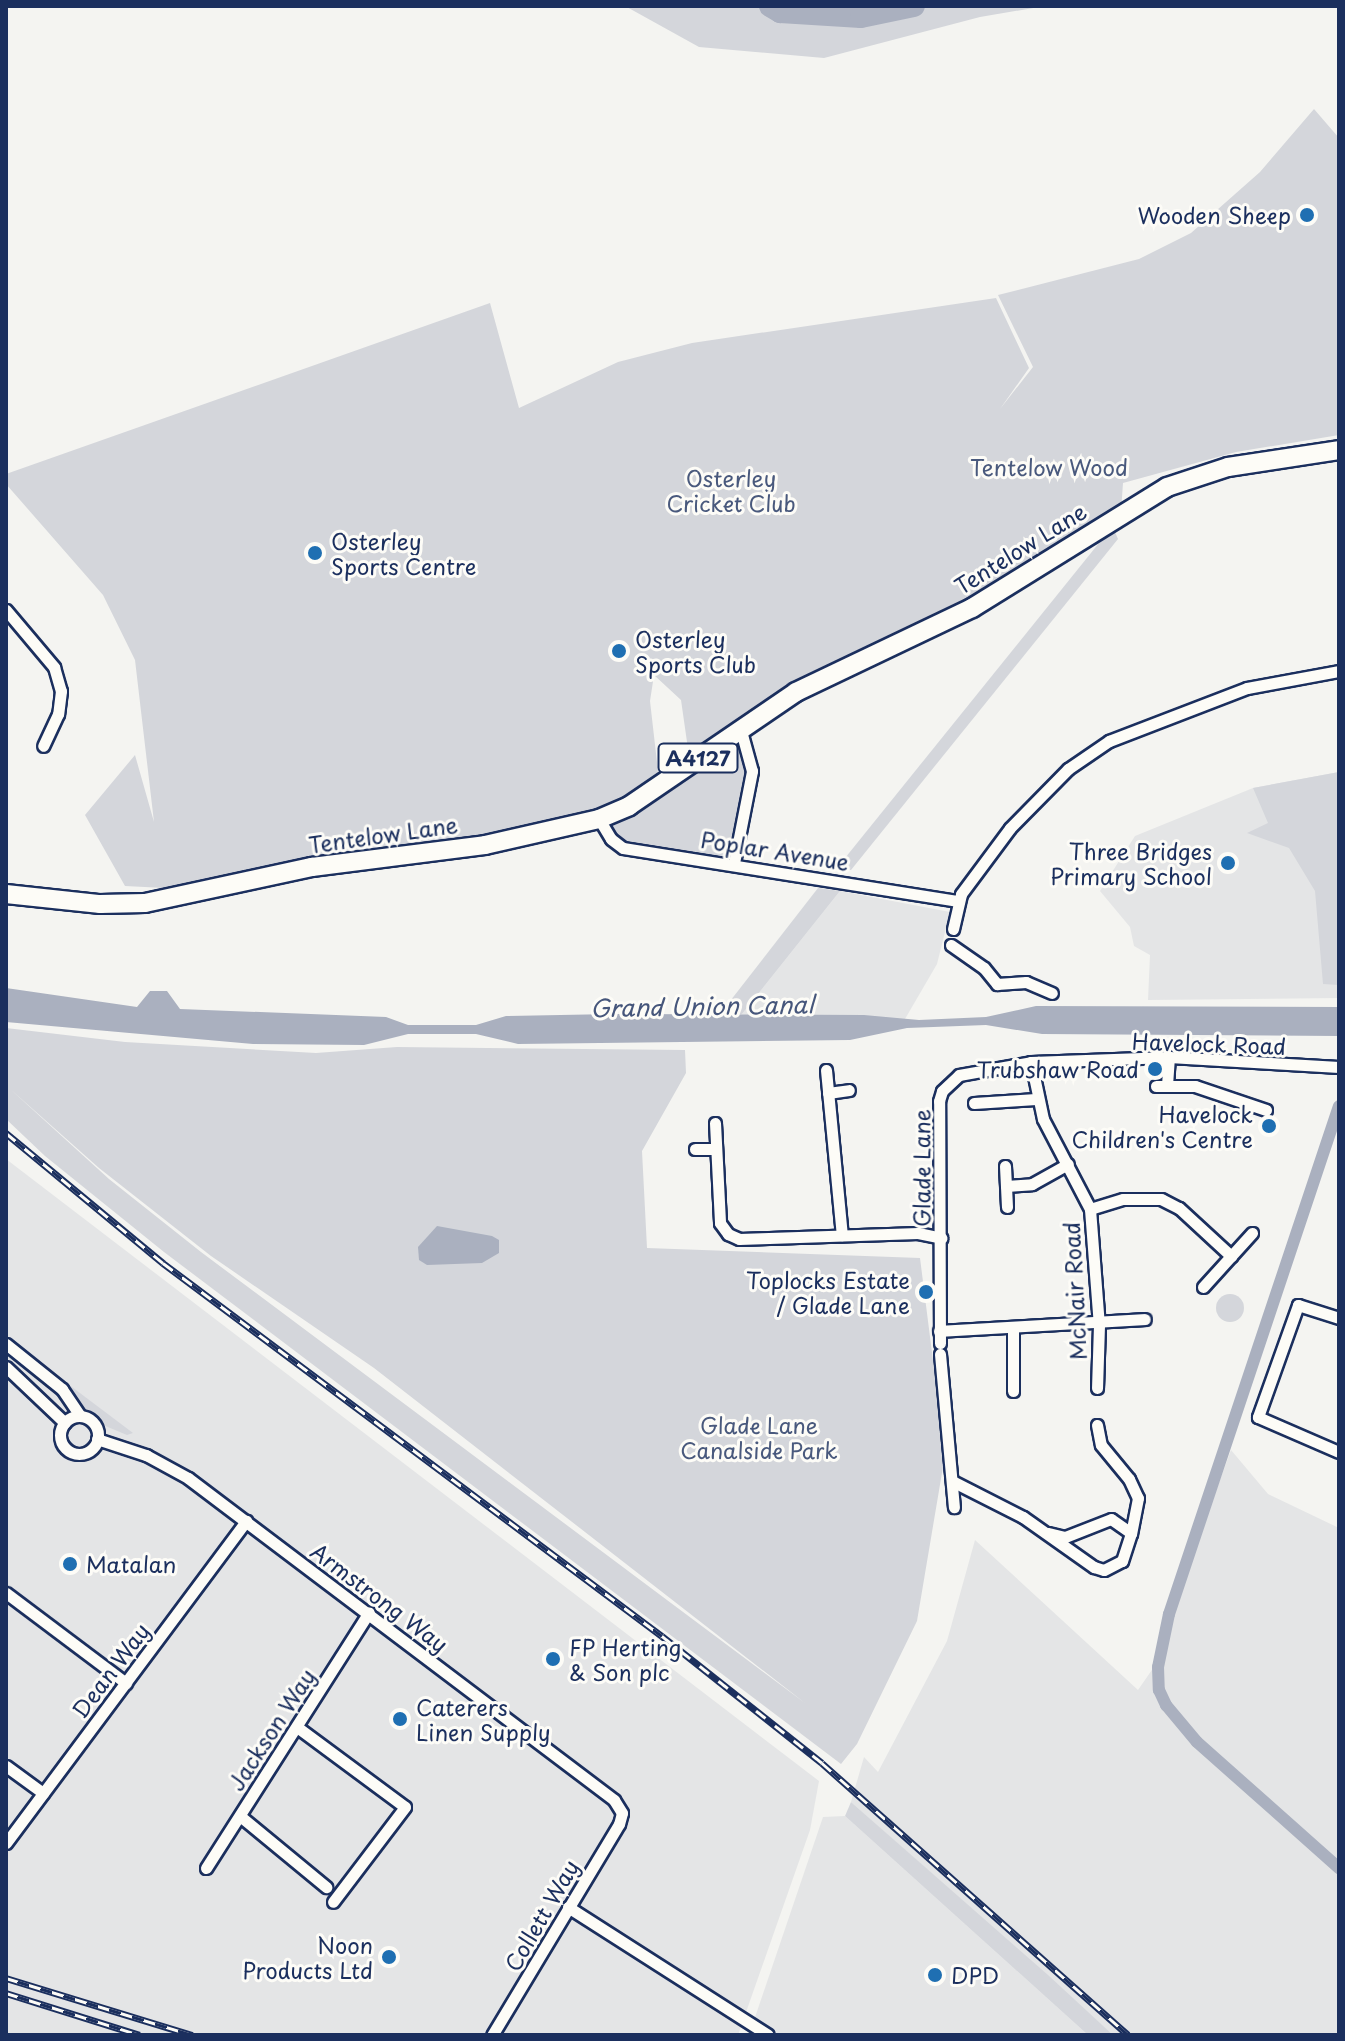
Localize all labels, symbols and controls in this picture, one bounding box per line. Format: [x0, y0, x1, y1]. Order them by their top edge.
place label: Wooden Sheep [1136, 202, 1291, 228]
marker: Wooden Sheep [1298, 206, 1316, 224]
park label: Tentelow Wood [970, 454, 1128, 480]
park label: Osterley Cricket Club [665, 464, 797, 516]
street label: Tentelow Lane [949, 497, 1091, 599]
place label: Osterley Sports Centre [331, 527, 478, 578]
marker: Osterley Sports Centre [306, 544, 324, 562]
place label: Osterley Sports Club [635, 625, 757, 676]
marker: Osterley Sports Club [610, 642, 628, 660]
road number: A4127 [656, 742, 740, 774]
street label: Tentelow Lane [307, 810, 459, 858]
street label: Poplar Avenue [699, 825, 851, 875]
place label: Three Bridges Primary School [1050, 837, 1212, 888]
marker: Three Bridges Primary School [1219, 854, 1237, 872]
water label: Grand Union Canal [589, 990, 815, 1022]
street label: Havelock Road [1131, 1027, 1287, 1059]
place label: Trubshaw Road [976, 1056, 1139, 1082]
marker: Trubshaw Road [1146, 1060, 1164, 1078]
place label: Havelock Children's Centre [1070, 1100, 1253, 1152]
street label: Glade Lane [908, 1108, 934, 1228]
marker: Havelock Children's Centre [1260, 1117, 1278, 1135]
street label: McNair Road [1057, 1221, 1091, 1361]
place label: Toplocks Estate / Glade Lane [746, 1266, 910, 1318]
marker: Toplocks Estate / Glade Lane [917, 1283, 935, 1301]
park label: Glade Lane Canalside Park [679, 1411, 839, 1462]
street label: Armstrong Way [306, 1537, 454, 1657]
place label: Matalan [86, 1551, 176, 1577]
marker: Matalan [61, 1555, 79, 1573]
street label: Dean Way [66, 1617, 154, 1723]
place label: FP Herting & Son plc [569, 1633, 682, 1684]
marker: FP Herting & Son plc [544, 1650, 562, 1668]
street label: Jackson Way [222, 1664, 320, 1794]
place label: Caterers Linen Supply [416, 1693, 553, 1744]
marker: Caterers Linen Supply [391, 1710, 409, 1728]
street label: Collett Way [499, 1855, 583, 1975]
place label: Noon Products Ltd [241, 1931, 373, 1982]
marker: Noon Products Ltd [380, 1948, 398, 1966]
place label: DPD [951, 1962, 999, 1988]
marker: DPD [926, 1966, 944, 1984]

